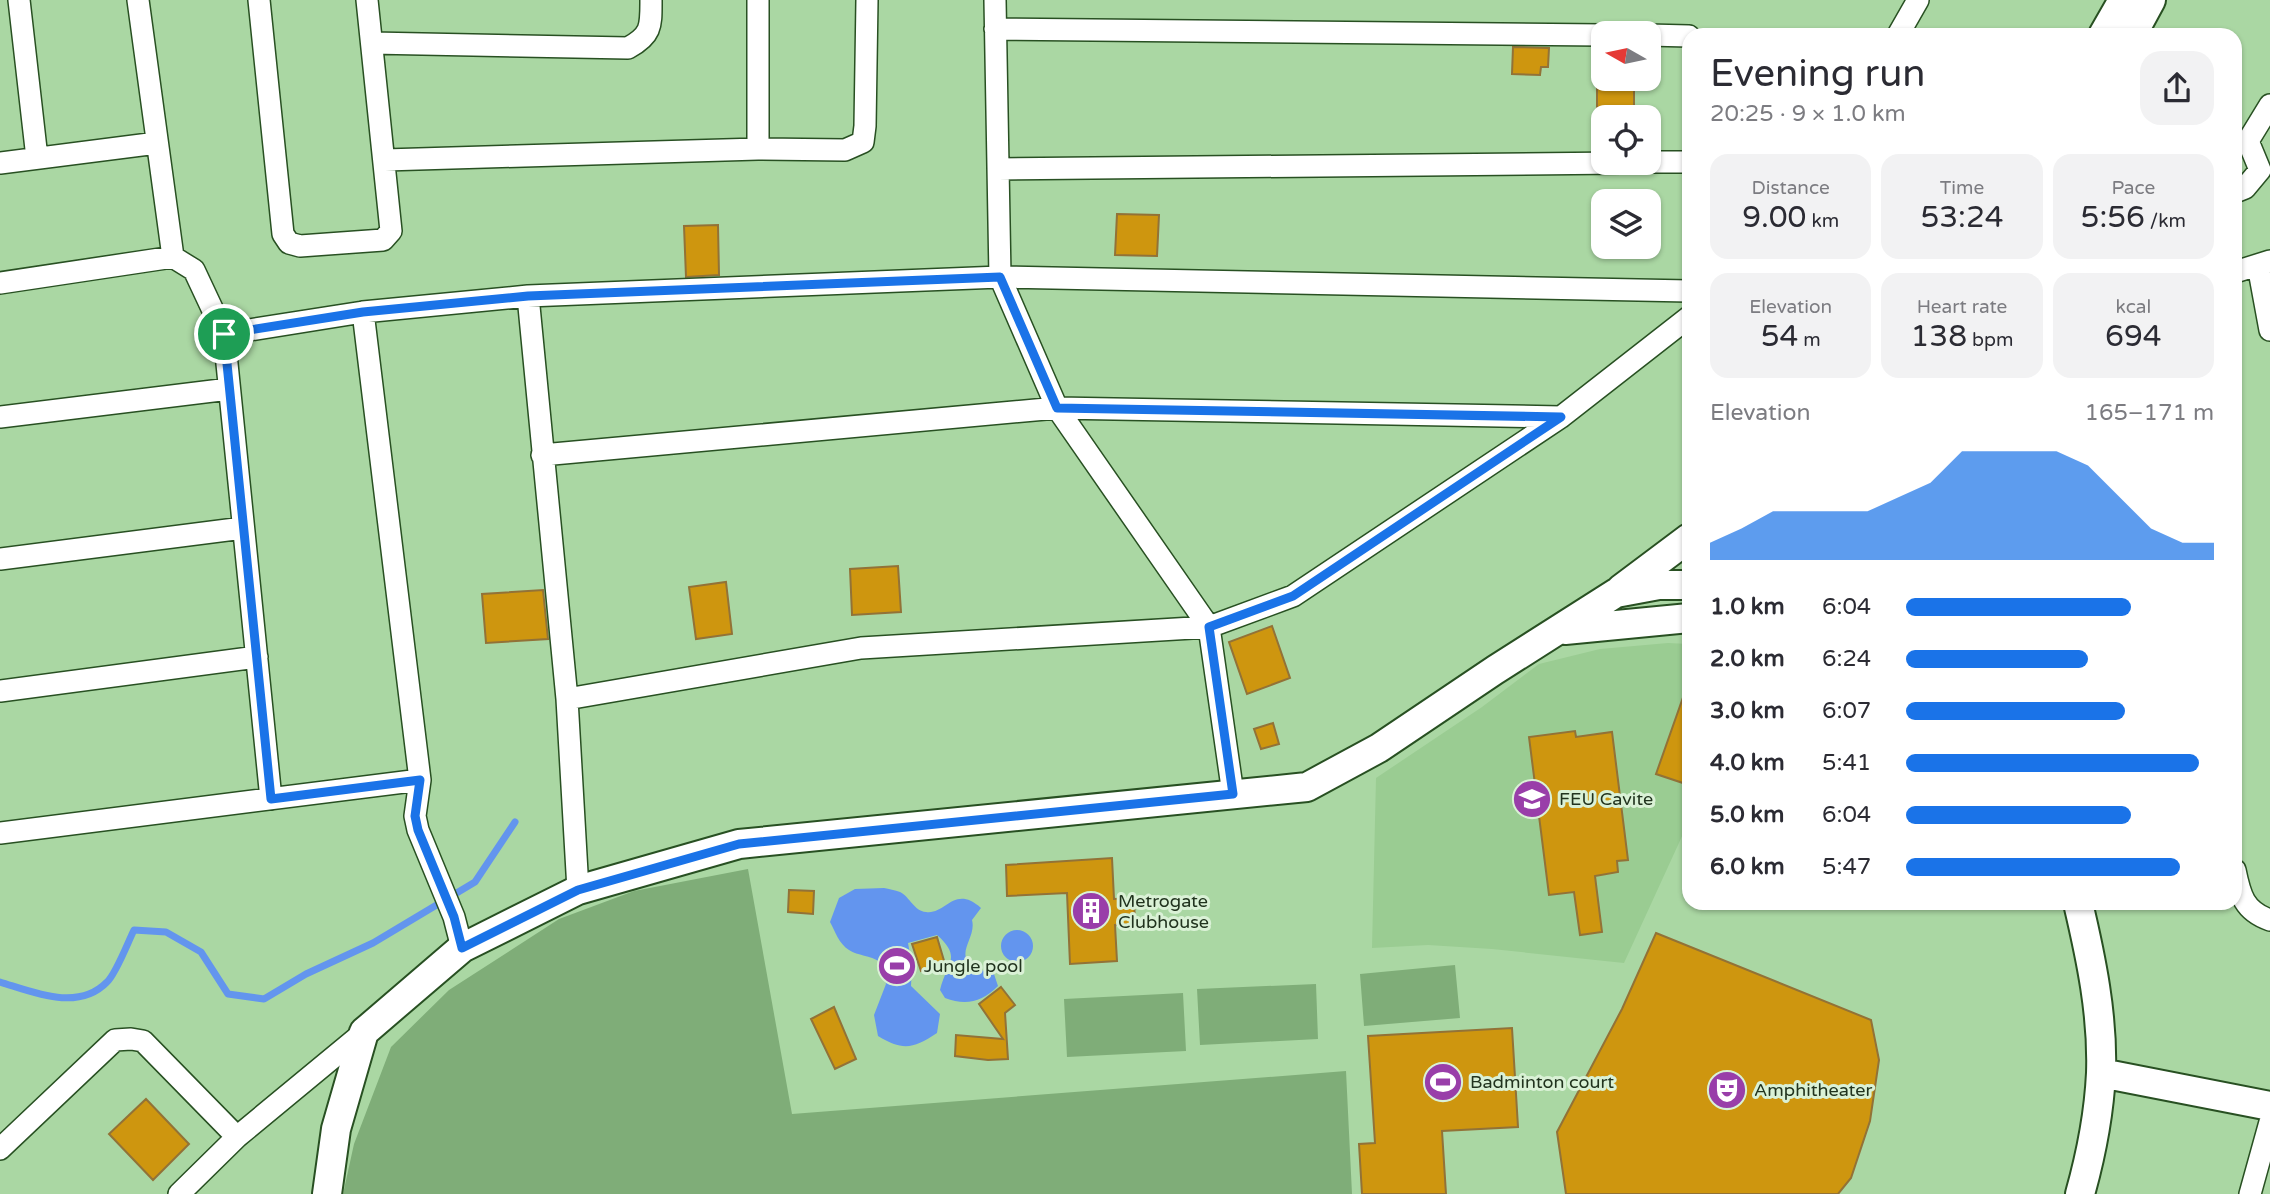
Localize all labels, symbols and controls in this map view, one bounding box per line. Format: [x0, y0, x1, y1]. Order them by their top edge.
north arrow [1591, 21, 1661, 91]
map controls [1591, 21, 1661, 259]
text: Evening run [1710, 51, 1925, 97]
button: share [2140, 51, 2214, 125]
text: 20:25 · 9 × 1.0 km [1710, 100, 1906, 128]
button: locate [1591, 105, 1661, 175]
text: Distance [1752, 177, 1830, 199]
text: Time [1940, 177, 1984, 199]
text: Pace [2111, 177, 2155, 199]
button: layers [1591, 189, 1661, 259]
text: 9.00 [1742, 199, 1806, 236]
text: 53:24 [1920, 199, 2004, 236]
text: 5:56 [2081, 199, 2145, 236]
text: km [1806, 210, 1839, 232]
text: /km [2145, 210, 2186, 232]
text: Elevation [1749, 296, 1832, 318]
text: Heart rate [1917, 296, 2007, 318]
text: kcal [2115, 296, 2151, 318]
pin [194, 304, 254, 364]
icon: arrive [205, 315, 243, 353]
text: 54 [1761, 318, 1798, 355]
text: 138 [1911, 318, 1967, 355]
text: 694 [2105, 318, 2162, 355]
text: m [1798, 329, 1821, 351]
text: bpm [1967, 329, 2013, 351]
text: Elevation [1710, 399, 1811, 427]
text: 165–171 m [2085, 399, 2214, 427]
text: 1.0 km [1710, 593, 1785, 621]
text: 6:04 [1822, 593, 1871, 621]
text: 2.0 km [1710, 645, 1785, 673]
text: 6:24 [1822, 645, 1871, 673]
text: 3.0 km [1710, 697, 1785, 725]
text: 6:07 [1822, 697, 1871, 725]
text: 4.0 km [1710, 749, 1785, 777]
text: 5:41 [1822, 749, 1871, 777]
school or university icon: FEU Cavite [1511, 778, 1553, 820]
place label: FEU Cavite [1559, 788, 1653, 810]
text: 5.0 km [1710, 801, 1784, 829]
text: 6:04 [1822, 801, 1871, 829]
text: 6.0 km [1710, 853, 1785, 881]
text: 5:47 [1822, 853, 1871, 881]
building icon: Metrogate Clubhouse [1070, 890, 1112, 932]
place label: Metrogate Clubhouse [1118, 890, 1209, 933]
sports icon: Jungle pool [876, 945, 918, 987]
place label: Jungle pool [924, 955, 1023, 977]
sports icon: Badminton court [1422, 1061, 1464, 1103]
theatre icon: Amphitheater [1706, 1069, 1748, 1111]
place label: Badminton court [1470, 1071, 1614, 1093]
place label: Amphitheater [1754, 1079, 1873, 1101]

